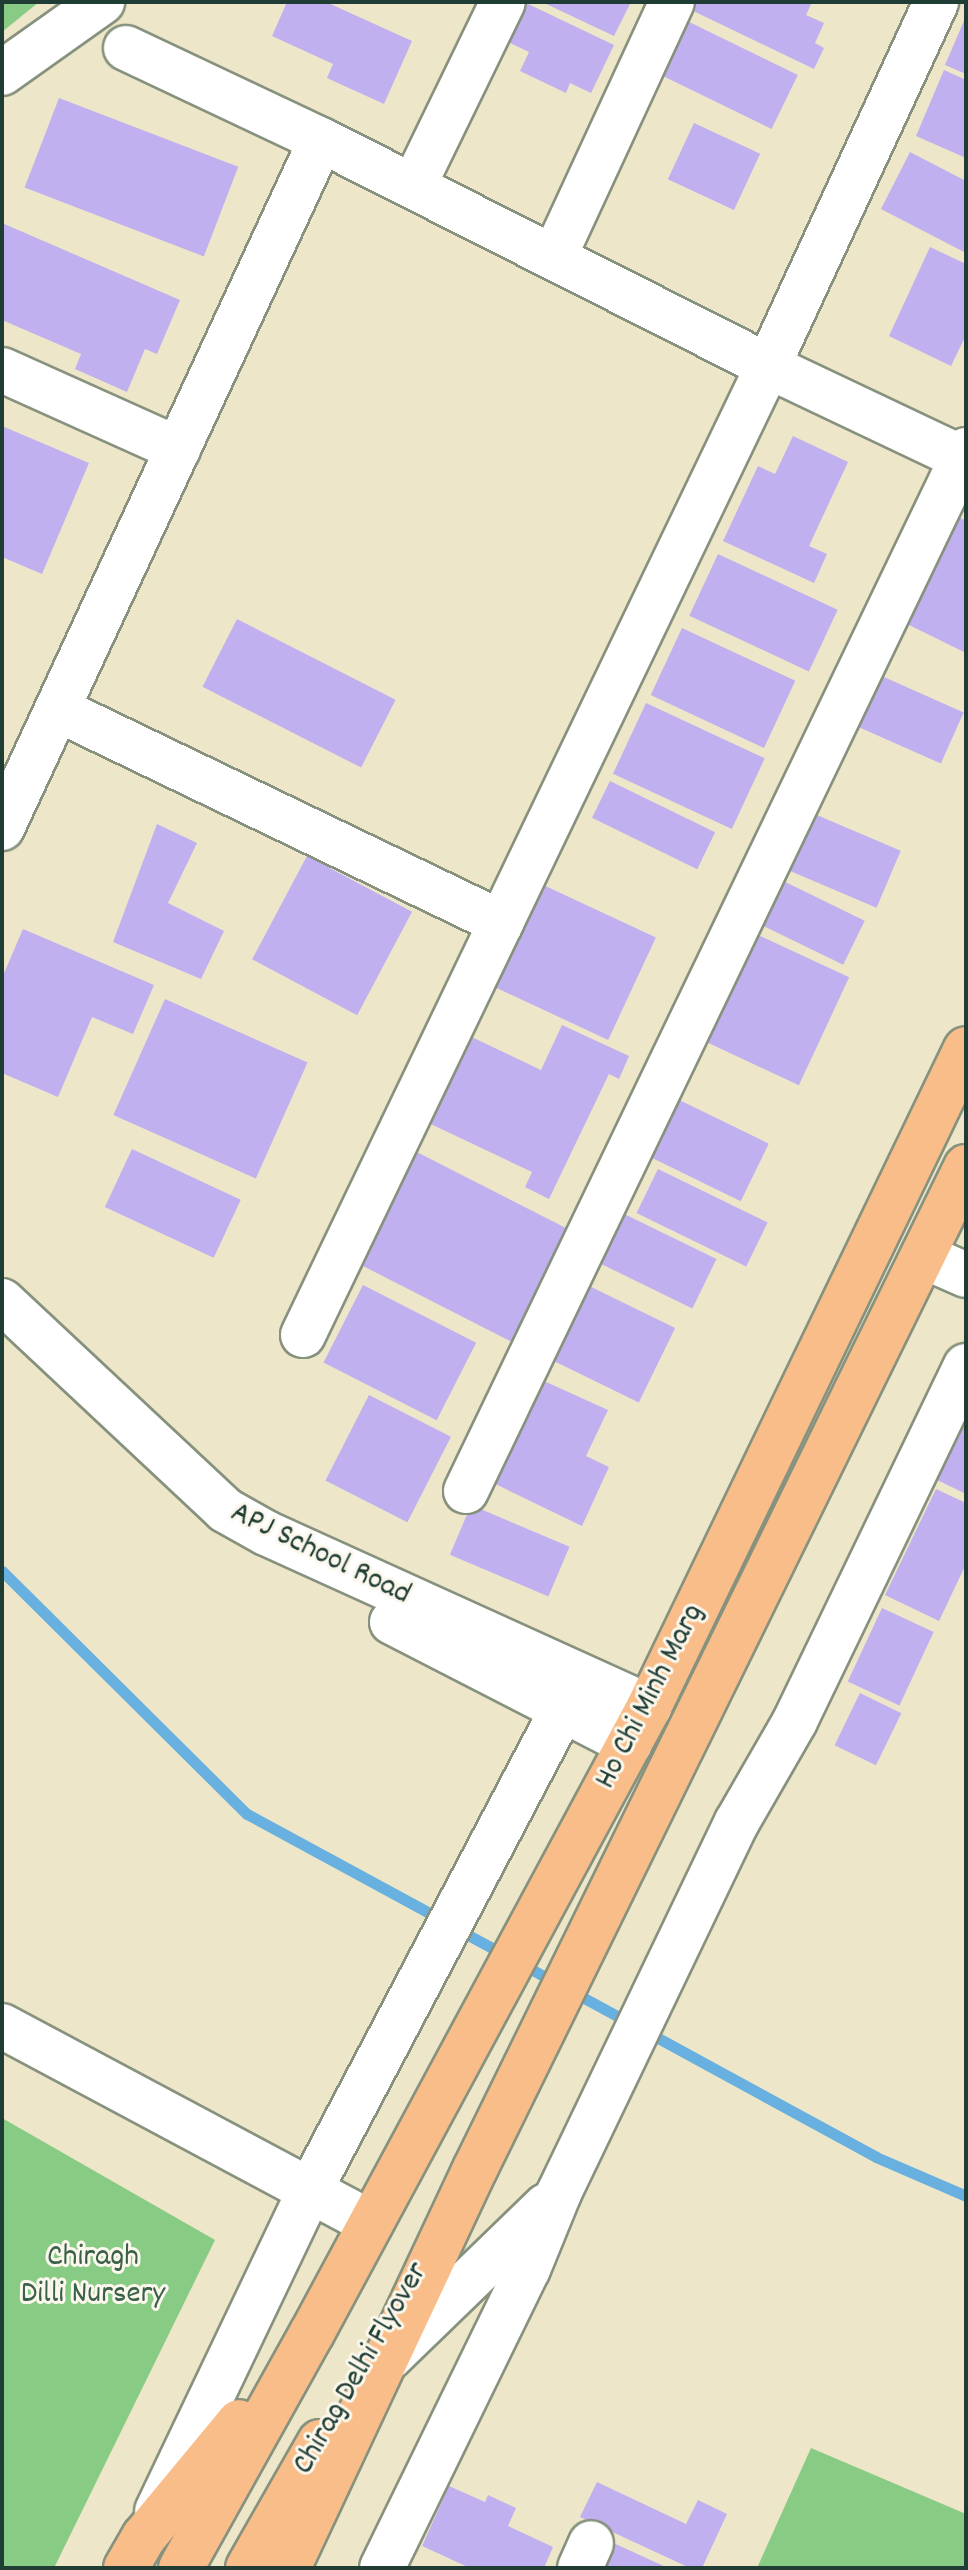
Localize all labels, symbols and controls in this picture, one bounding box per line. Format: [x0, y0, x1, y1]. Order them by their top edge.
street label: APJ School Road [224, 1495, 416, 1615]
street label: Ho Chi Minh Marg [588, 1598, 714, 1796]
park label: Chiragh Dilli Nursery [21, 2240, 165, 2315]
street label: Chirag Delhi Flyover [286, 2256, 438, 2482]

